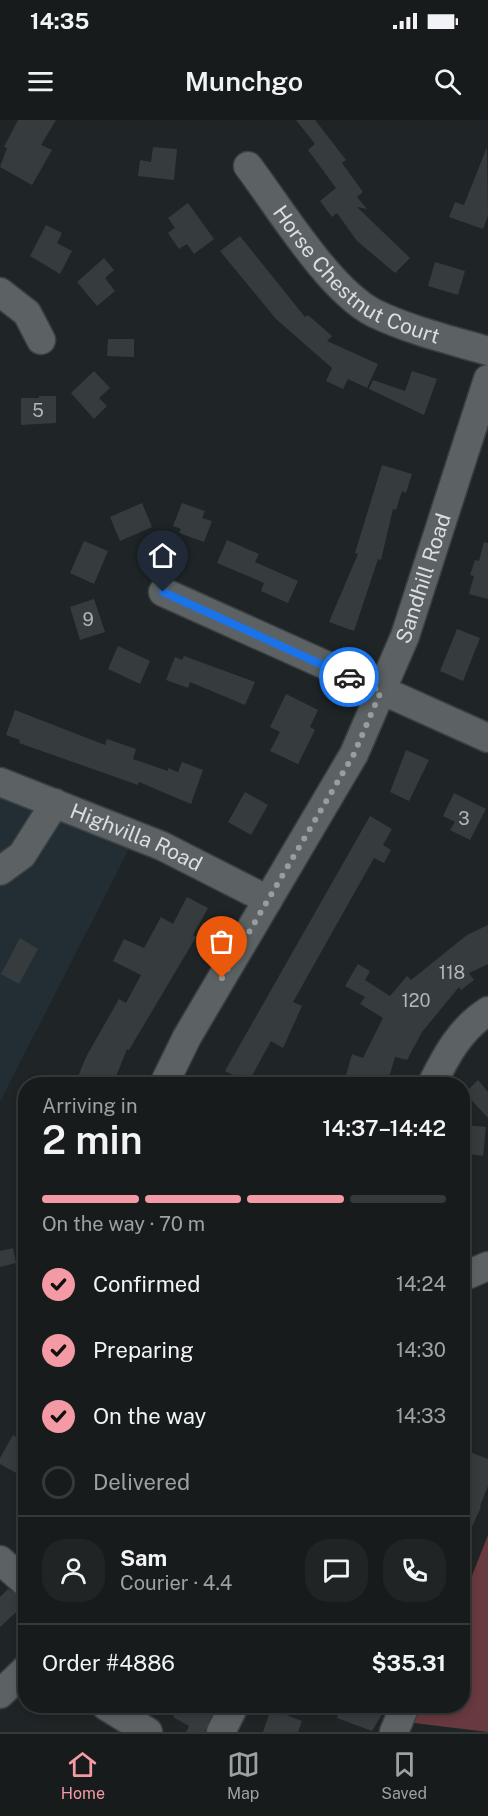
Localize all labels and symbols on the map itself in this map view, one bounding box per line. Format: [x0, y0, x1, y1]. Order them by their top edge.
street label: Horse Chestnut Court [268, 200, 443, 349]
house number: 5 [32, 400, 44, 421]
street label: Sandhill Road [390, 510, 456, 647]
pin [137, 530, 188, 592]
house number: 9 [82, 609, 94, 630]
courier [319, 647, 379, 707]
street label: Highvilla Road [67, 798, 206, 876]
house number: 3 [458, 808, 470, 829]
pin [196, 916, 247, 978]
house number: 118 [439, 962, 465, 983]
house number: 120 [401, 990, 431, 1011]

